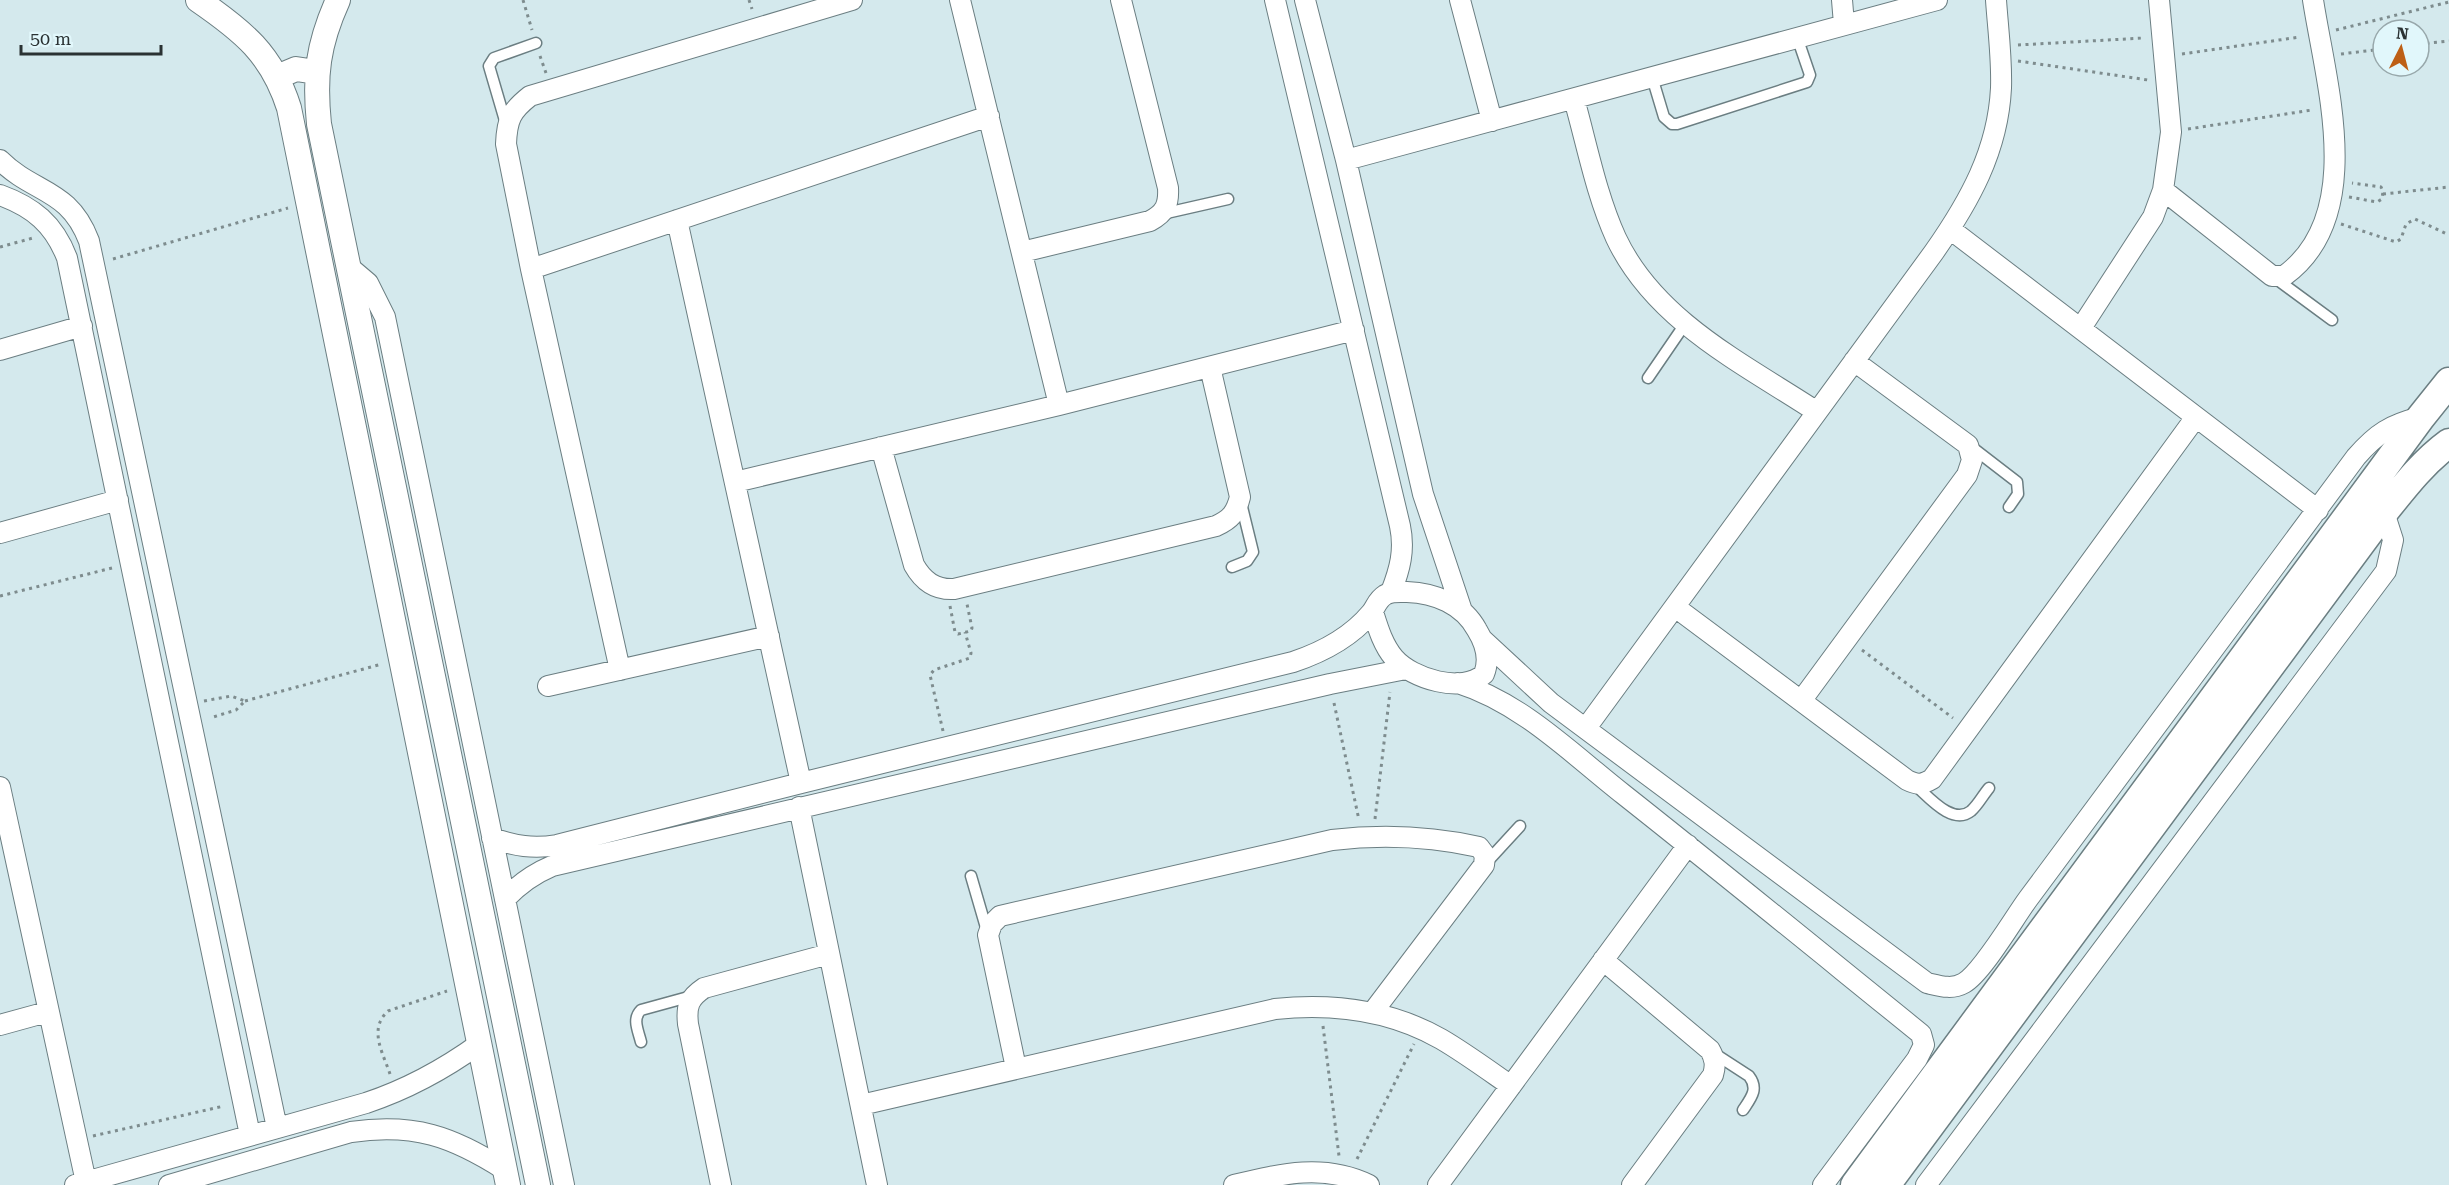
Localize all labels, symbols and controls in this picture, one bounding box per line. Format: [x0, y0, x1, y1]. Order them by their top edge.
scale bar [21, 18, 160, 56]
north arrow [2371, 18, 2431, 78]
text: N [2395, 23, 2410, 44]
text: 50 m [30, 28, 71, 49]

